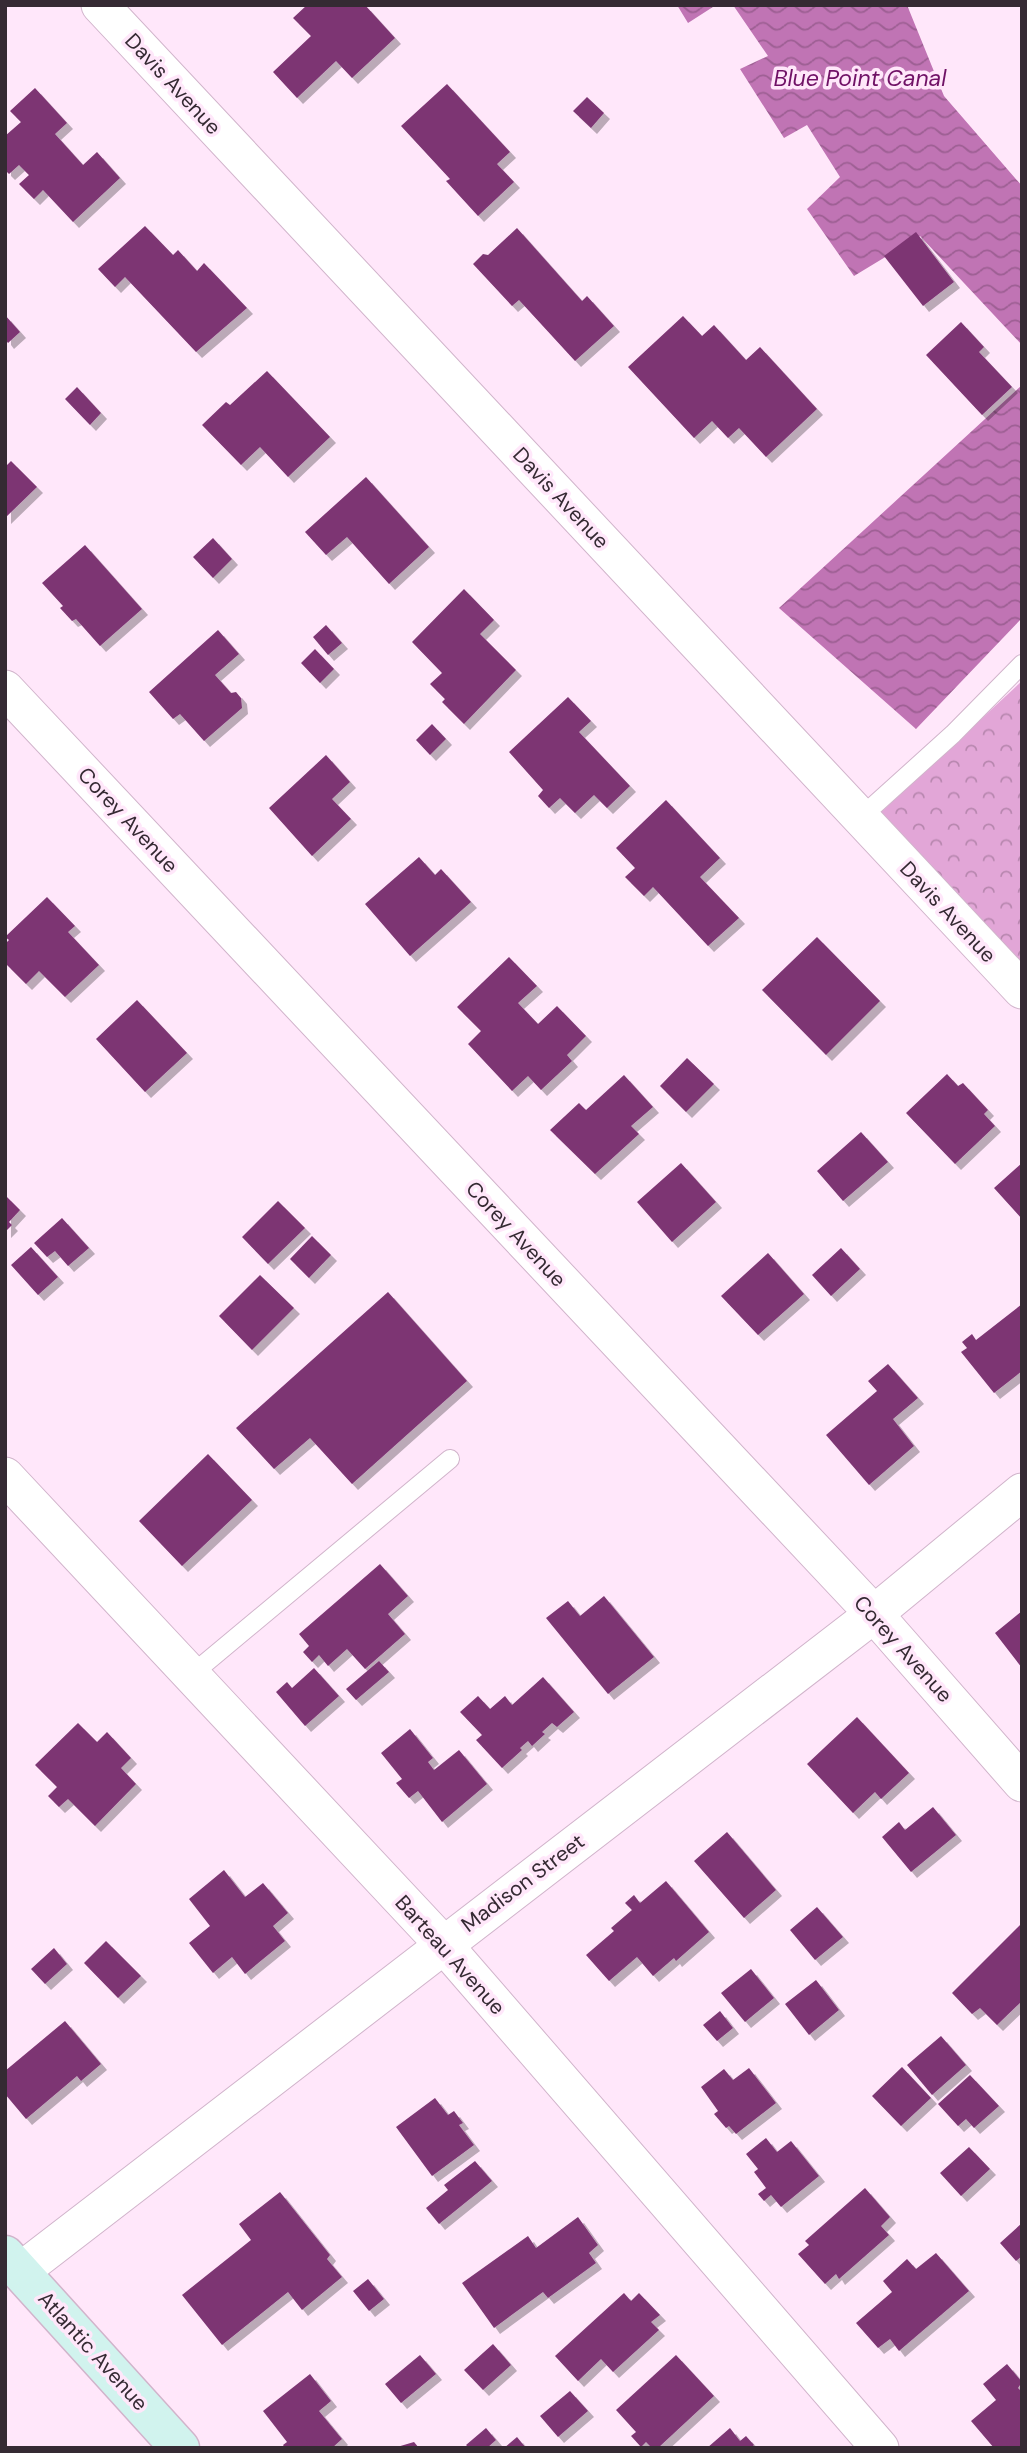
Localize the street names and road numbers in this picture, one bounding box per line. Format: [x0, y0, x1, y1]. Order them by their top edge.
street label: Davis Avenue [119, 27, 227, 141]
street label: Davis Avenue [507, 441, 615, 555]
street label: Corey Avenue [72, 761, 184, 879]
street label: Davis Avenue [894, 855, 1002, 969]
street label: Corey Avenue [460, 1175, 572, 1293]
street label: Corey Avenue [847, 1589, 959, 1709]
street label: Madison Street [456, 1827, 590, 1939]
street label: Barteau Avenue [389, 1889, 511, 2021]
street label: Atlantic Avenue [32, 2285, 154, 2417]

